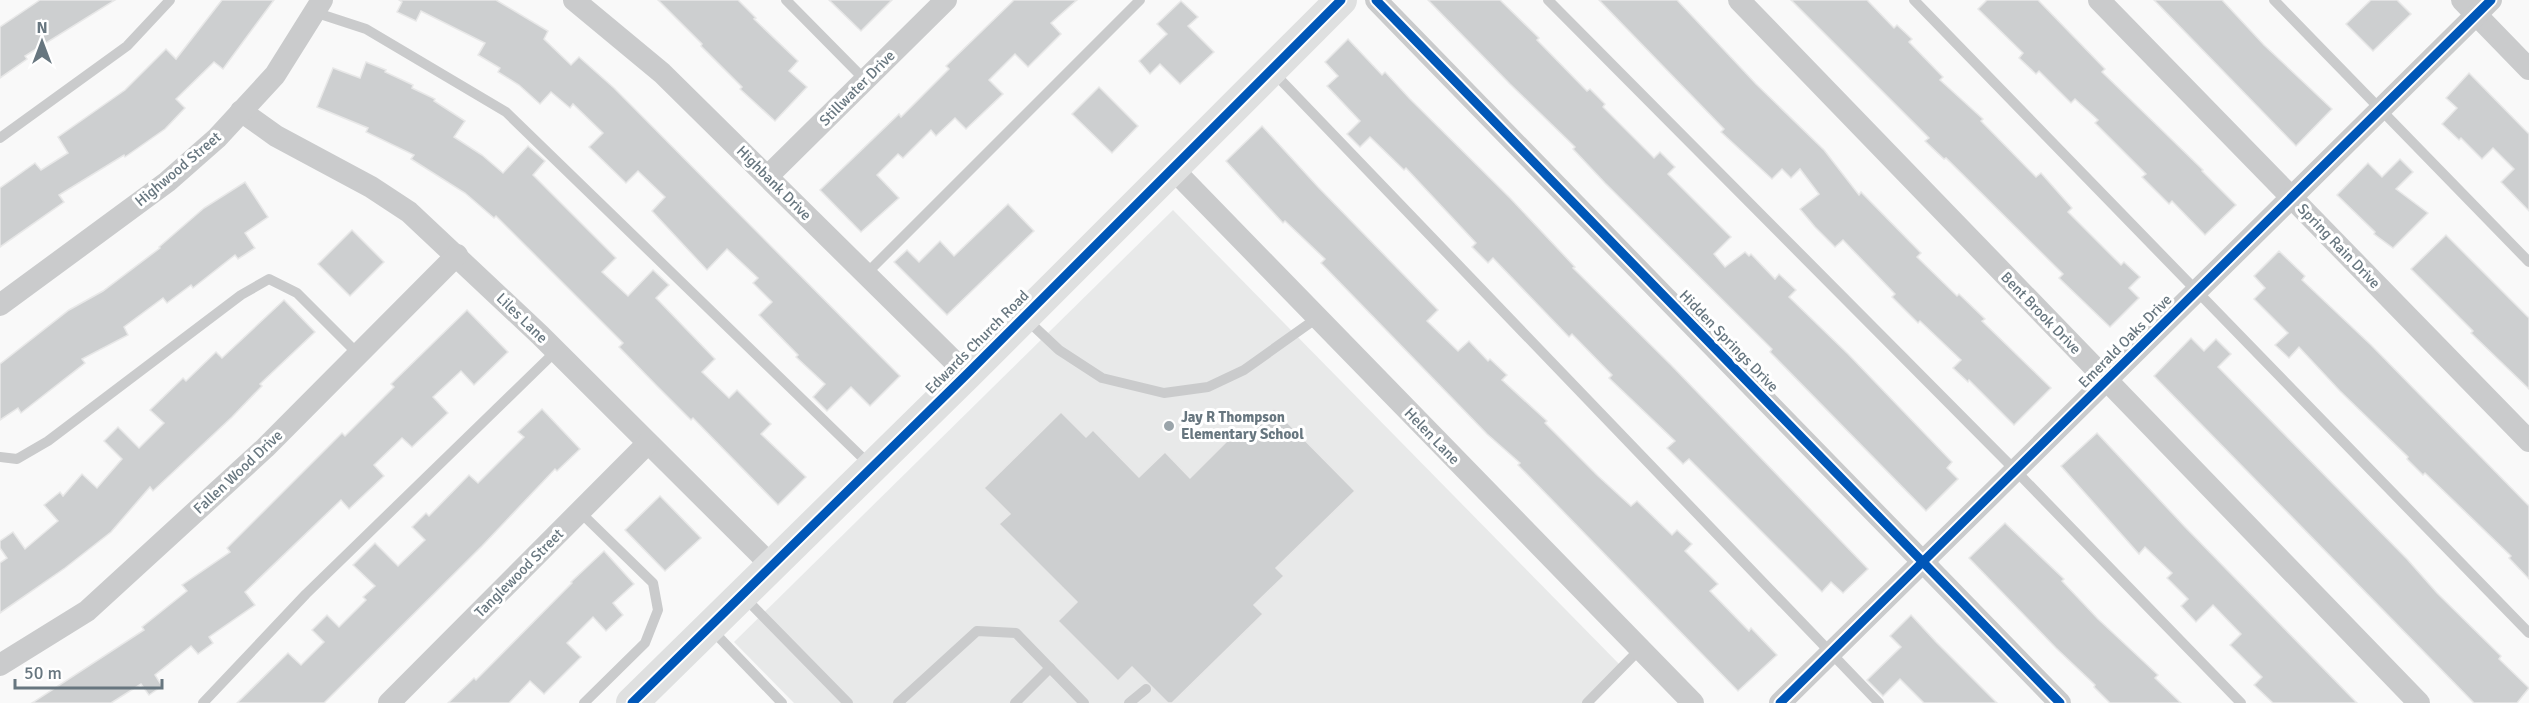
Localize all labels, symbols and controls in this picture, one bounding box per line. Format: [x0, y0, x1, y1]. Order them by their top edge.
north arrow [12, 12, 72, 72]
text: N [36, 18, 48, 38]
street label: Stillwater Drive [815, 46, 899, 130]
street label: Highwood Street [131, 128, 225, 210]
street label: Highbank Drive [733, 142, 815, 224]
street label: Spring Rain Drive [2294, 200, 2384, 292]
street label: Bent Brook Drive [1997, 268, 2085, 358]
street label: Edwards Church Road [921, 286, 1033, 398]
street label: Hidden Springs Drive [1676, 286, 1782, 396]
street label: Liles Lane [493, 289, 551, 347]
street label: Emerald Oaks Drive [2075, 291, 2175, 391]
street label: Helen Lane [1401, 404, 1463, 468]
place label: Jay R Thompson Elementary School [1181, 408, 1304, 443]
marker: Jay R Thompson Elementary School [1162, 419, 1176, 433]
street label: Fallen Wood Drive [190, 426, 286, 518]
street label: Tanglewood Street [471, 525, 567, 621]
scale bar [15, 652, 162, 690]
text: 50 m [24, 662, 62, 684]

